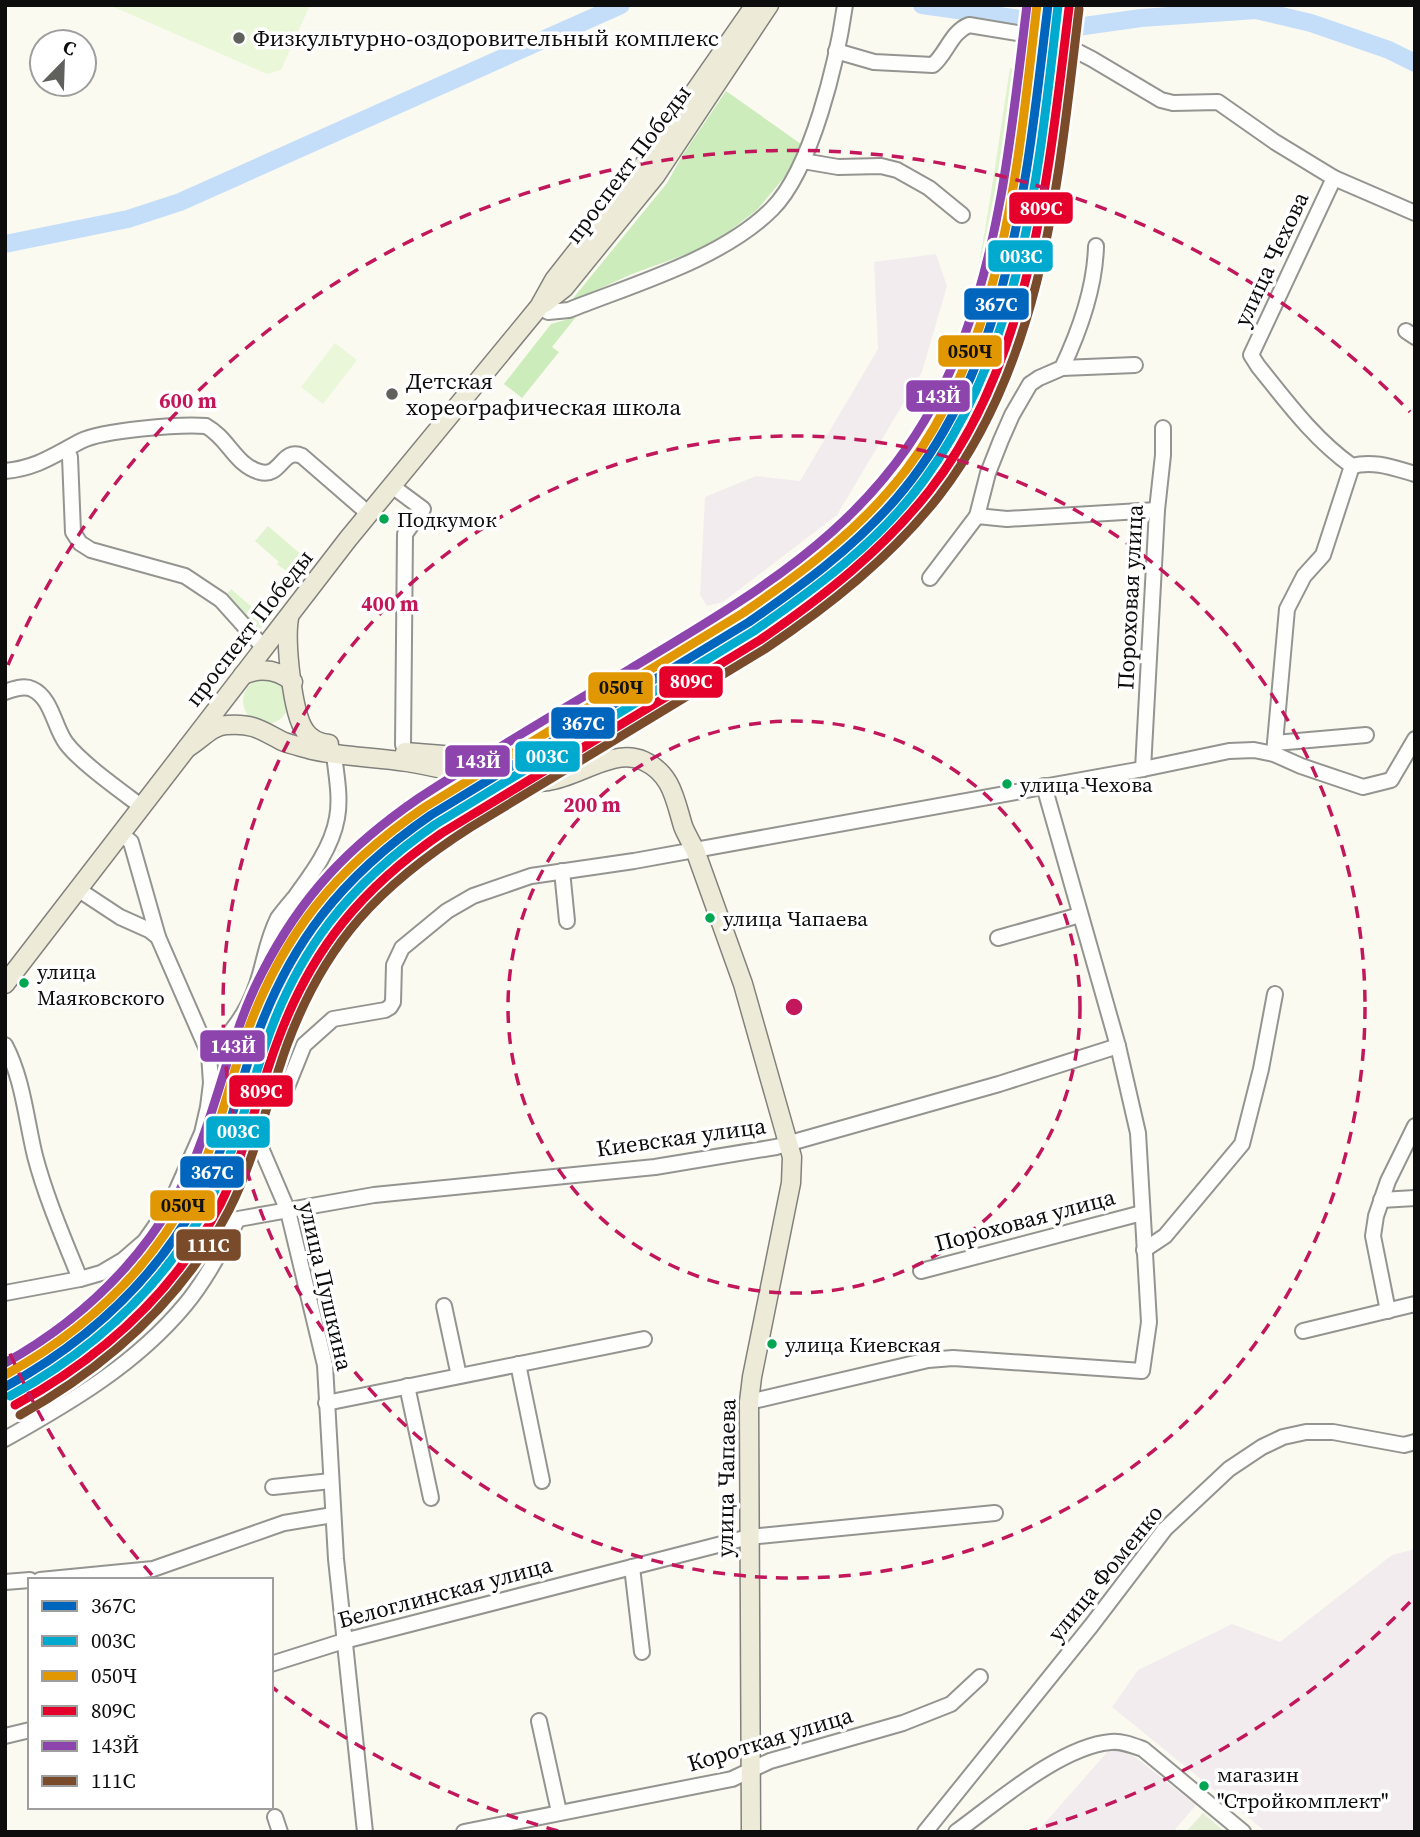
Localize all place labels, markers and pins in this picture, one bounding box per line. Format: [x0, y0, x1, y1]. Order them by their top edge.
place label: Физкультурно-оздоровительный комплекс [253, 22, 719, 54]
marker: Физкультурно-оздоровительный комплекс [231, 30, 247, 46]
place label: Детская хореографическая школа [406, 365, 681, 423]
marker: Детская хореографическая школа [384, 386, 400, 402]
place label: Подкумок [397, 505, 497, 534]
marker: Подкумок [377, 512, 391, 526]
place label: улица Чехова [1020, 770, 1153, 799]
marker: улица Чехова [1000, 777, 1014, 791]
place label: улица Чапаева [723, 904, 868, 933]
marker: улица Чапаева [703, 911, 717, 925]
place label: улица Маяковского [37, 957, 165, 1012]
marker: улица Маяковского [17, 976, 31, 990]
centre of rings [782, 995, 806, 1019]
place label: улица Киевская [785, 1330, 941, 1359]
marker: улица Киевская [765, 1337, 779, 1351]
place label: магазин "Стройкомплект" [1217, 1760, 1389, 1815]
marker: магазин "Стройкомплект" [1197, 1779, 1211, 1793]

